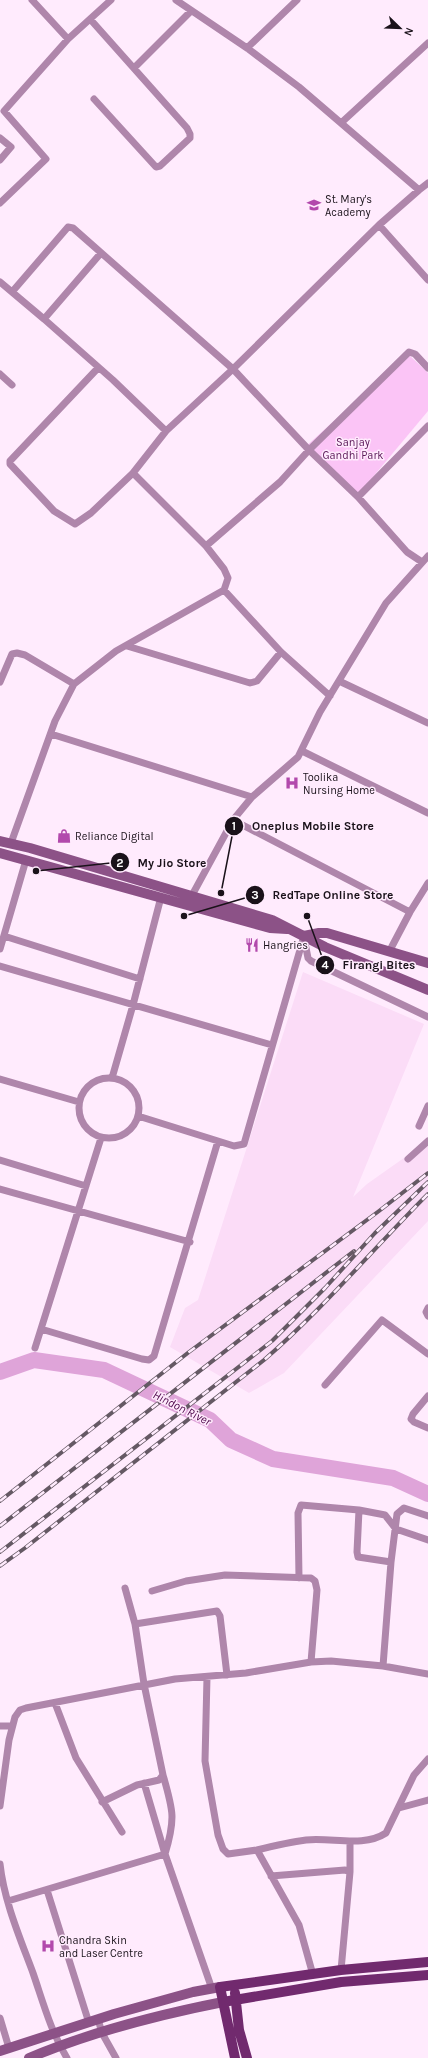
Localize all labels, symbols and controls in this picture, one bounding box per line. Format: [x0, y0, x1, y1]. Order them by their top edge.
north arrow [380, 8, 420, 48]
text: N [401, 26, 416, 38]
place label: St. Mary's Academy [325, 193, 372, 219]
school or university icon: St. Mary's Academy [306, 197, 322, 213]
park label: Sanjay Gandhi Park [322, 436, 384, 462]
place label: Toolika Nursing Home [303, 771, 375, 797]
hospital icon: Toolika Nursing Home [284, 775, 300, 791]
callout: Oneplus Mobile Store [224, 814, 382, 838]
text: 1 [232, 819, 236, 833]
text: Oneplus Mobile Store [252, 819, 374, 833]
shop icon: Reliance Digital [56, 828, 72, 844]
place label: Reliance Digital [75, 830, 154, 843]
callout: My Jio Store [110, 850, 215, 874]
text: 2 [116, 856, 124, 870]
text: My Jio Store [138, 856, 206, 870]
callout: RedTape Online Store [245, 883, 401, 907]
text: 3 [251, 888, 259, 902]
text: RedTape Online Store [273, 888, 393, 902]
restaurant icon: Hangries [244, 937, 260, 953]
place label: Hangries [263, 939, 308, 952]
callout: Firangi Bites [315, 953, 423, 977]
text: 4 [321, 958, 329, 972]
text: Firangi Bites [343, 958, 415, 972]
water label: Hindon River [151, 1387, 214, 1429]
place label: Chandra Skin and Laser Centre [59, 1934, 143, 1960]
hospital icon: Chandra Skin and Laser Centre [40, 1938, 56, 1954]

